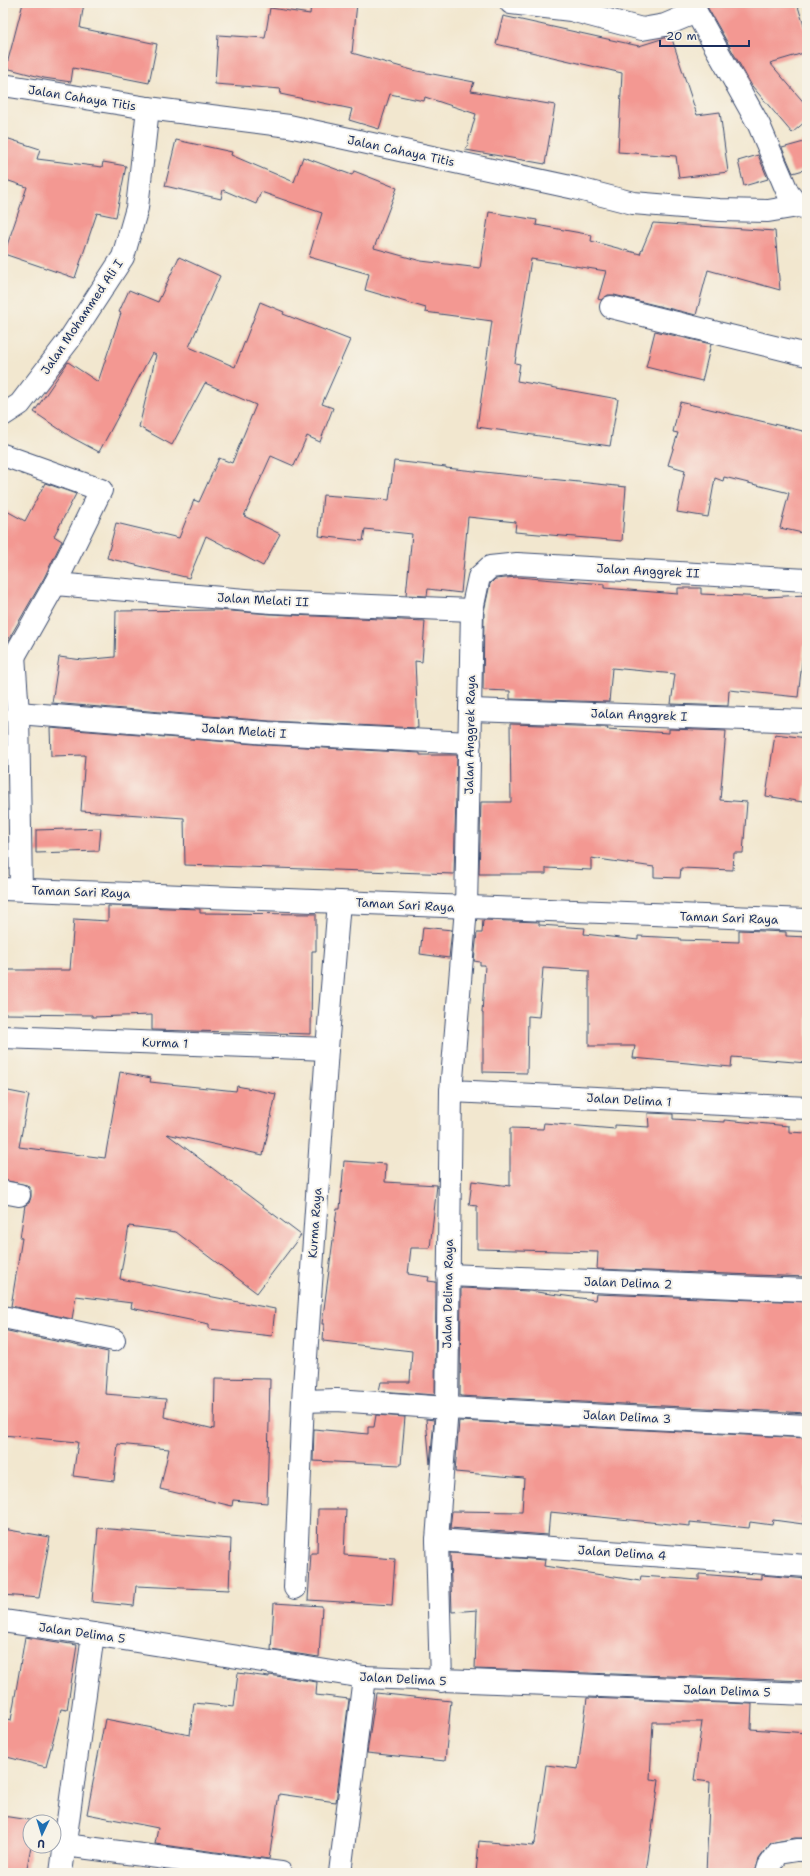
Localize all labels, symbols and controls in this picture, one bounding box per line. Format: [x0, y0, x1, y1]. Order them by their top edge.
scale bar [660, 22, 749, 48]
text: 20 m [666, 28, 697, 44]
street label: Jalan Cahaya Titis [27, 82, 137, 114]
street label: Jalan Cahaya Titis [346, 132, 456, 170]
street label: Jalan Mohammed Ali I [37, 256, 127, 378]
street label: Jalan Anggrek II [596, 560, 700, 582]
street label: Jalan Melati II [217, 590, 310, 610]
street label: Jalan Anggrek Raya [461, 675, 479, 795]
street label: Jalan Anggrek I [590, 705, 688, 725]
street label: Jalan Melati I [201, 720, 287, 742]
street label: Taman Sari Raya [31, 882, 131, 902]
street label: Taman Sari Raya [355, 894, 455, 916]
street label: Taman Sari Raya [679, 908, 779, 928]
street label: Kurma 1 [142, 1034, 188, 1052]
street label: Jalan Delima 1 [586, 1090, 672, 1110]
street label: Kurma Raya [305, 1187, 325, 1259]
street label: Jalan Delima Raya [439, 1239, 457, 1349]
street label: Jalan Delima 2 [584, 1273, 672, 1293]
street label: Jalan Delima 3 [582, 1407, 672, 1427]
street label: Jalan Delima 4 [577, 1542, 667, 1564]
street label: Jalan Delima 5 [38, 1619, 126, 1647]
street label: Jalan Delima 5 [359, 1669, 447, 1689]
street label: Jalan Delima 5 [683, 1681, 771, 1701]
north arrow [22, 1814, 62, 1854]
text: U [37, 1836, 46, 1851]

